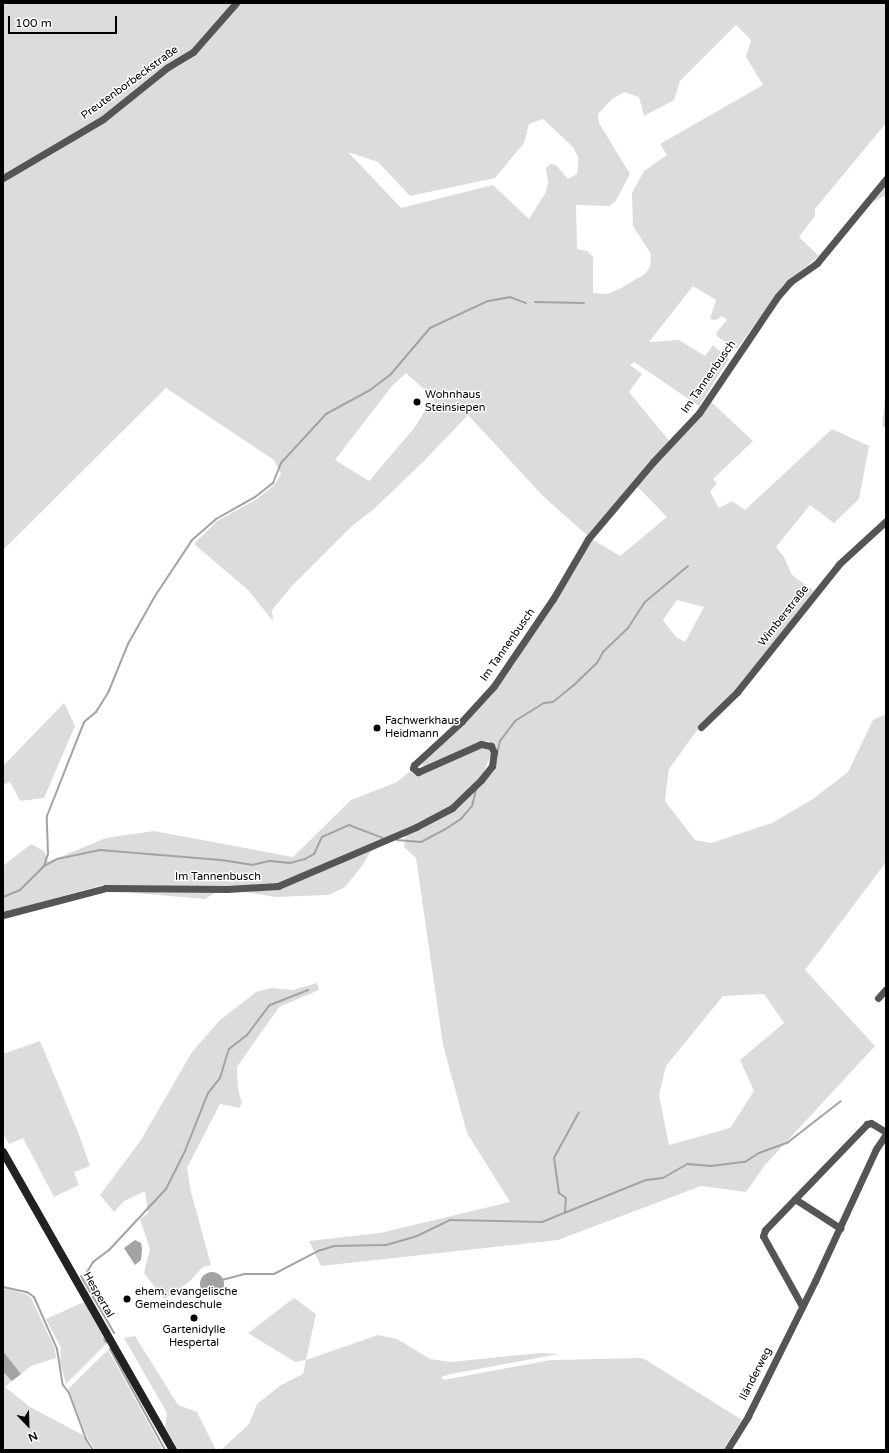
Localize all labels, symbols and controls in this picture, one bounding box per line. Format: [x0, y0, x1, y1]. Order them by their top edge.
scale bar [10, 8, 119, 34]
text: 100 m [15, 16, 52, 30]
street label: Preutenborbeckstraße [79, 43, 181, 123]
street label: Im Tannenbusch [679, 338, 739, 416]
place label: Wohnhaus Steinsiepen [425, 389, 485, 415]
marker: Wohnhaus Steinsiepen [412, 397, 422, 407]
street label: Wimberstraße [756, 583, 812, 649]
street label: Im Tannenbusch [478, 606, 538, 684]
place label: Fachwerkhaus Heidmann [385, 715, 459, 741]
marker: Fachwerkhaus Heidmann [372, 723, 382, 733]
street label: Im Tannenbusch [175, 870, 261, 884]
street label: Hespertal [80, 1270, 116, 1320]
place label: ehem. evangelische Gemeindeschule [135, 1286, 237, 1312]
marker: ehem. evangelische Gemeindeschule [122, 1294, 132, 1304]
marker: Gartenidylle Hespertal [189, 1313, 199, 1323]
place label: Gartenidylle Hespertal [162, 1324, 226, 1350]
street label: Iländerweg [737, 1345, 775, 1403]
north arrow [8, 1405, 48, 1445]
text: N [26, 1429, 39, 1444]

